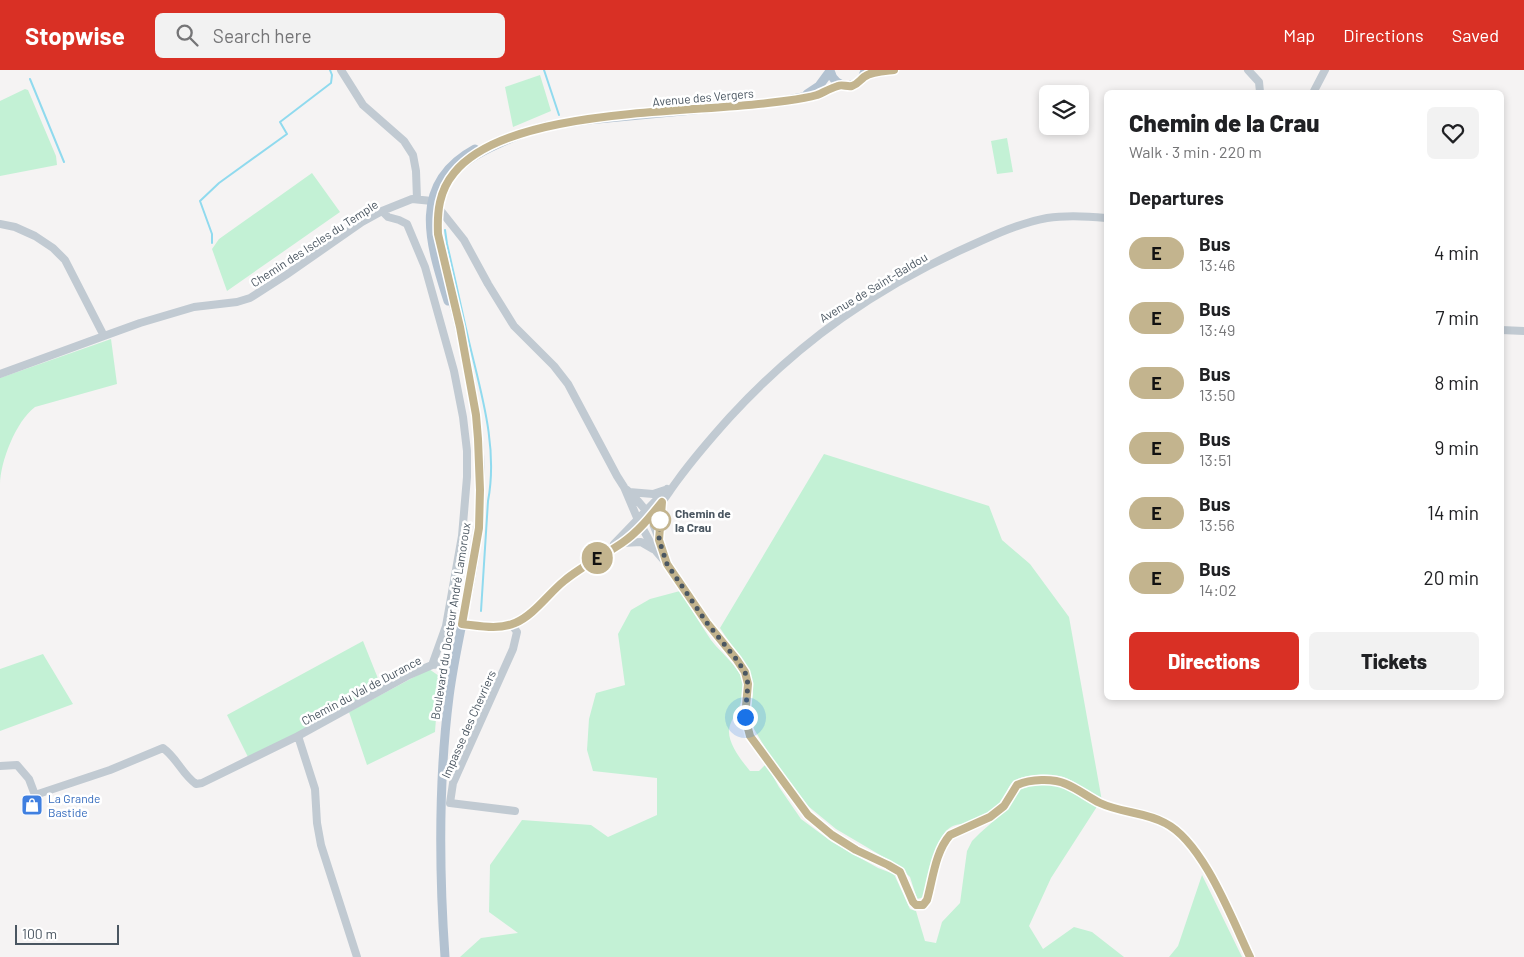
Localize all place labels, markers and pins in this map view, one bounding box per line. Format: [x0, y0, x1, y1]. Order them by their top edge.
place label: Chemin de la Crau [675, 506, 731, 534]
marker: Chemin de la Crau [649, 509, 671, 531]
place label: La Grande Bastide [48, 791, 101, 819]
shop icon: La Grande Bastide [20, 793, 44, 817]

